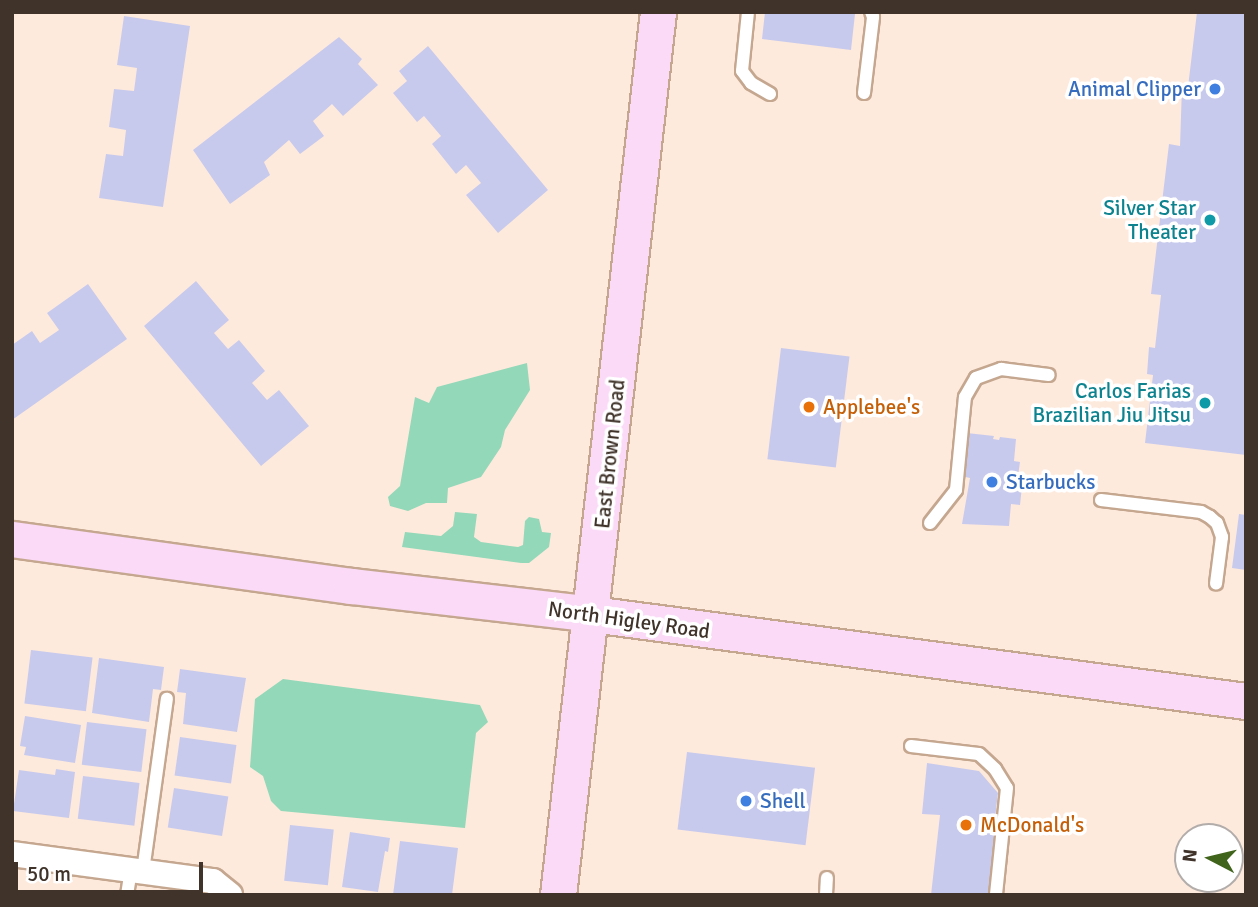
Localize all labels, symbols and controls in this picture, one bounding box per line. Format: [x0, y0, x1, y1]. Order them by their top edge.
place label: Animal Clipper [1068, 76, 1201, 102]
marker: Animal Clipper [1207, 81, 1223, 97]
place label: Silver Star Theater [1103, 195, 1196, 245]
marker: Silver Star Theater [1202, 212, 1218, 228]
street label: East Brown Road [590, 378, 630, 530]
place label: Carlos Farias Brazilian Jiu Jitsu [1033, 378, 1191, 428]
place label: Applebee's [823, 394, 920, 420]
marker: Carlos Farias Brazilian Jiu Jitsu [1197, 395, 1213, 411]
marker: Applebee's [801, 399, 817, 415]
place label: Starbucks [1006, 469, 1096, 495]
marker: Starbucks [984, 474, 1000, 490]
street label: North Higley Road [546, 596, 712, 644]
place label: Shell [760, 788, 806, 814]
marker: Shell [738, 793, 754, 809]
place label: McDonald's [980, 812, 1084, 838]
marker: McDonald's [958, 817, 974, 833]
north arrow [1174, 823, 1244, 893]
scale bar [18, 848, 206, 892]
text: N [1177, 848, 1203, 864]
text: 50 m [27, 861, 71, 887]

